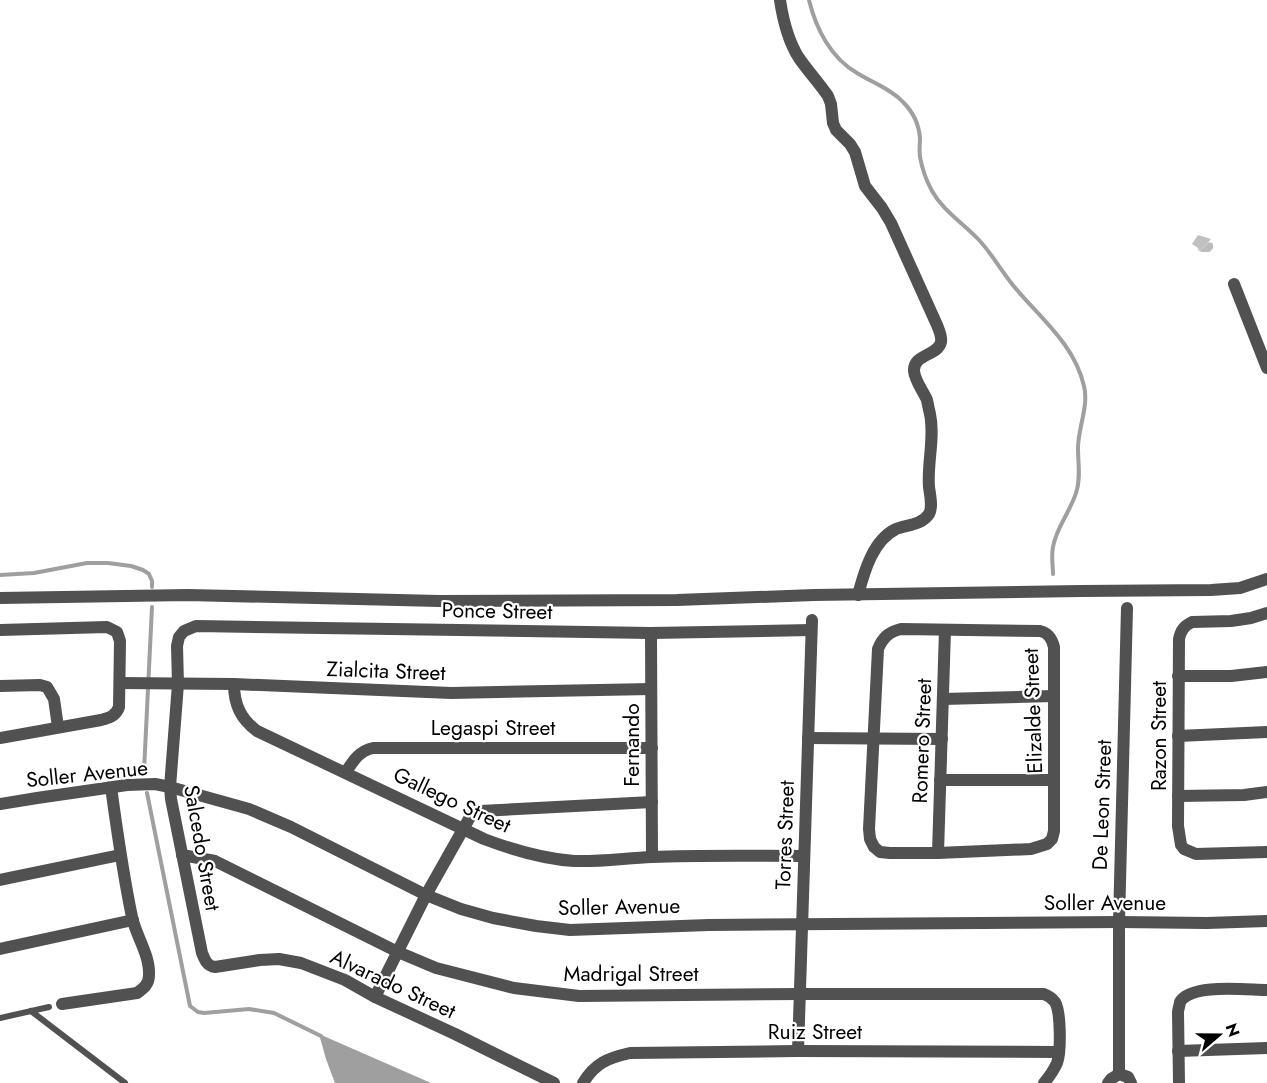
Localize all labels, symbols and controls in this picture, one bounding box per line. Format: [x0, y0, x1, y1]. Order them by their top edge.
street label: Ponce Street [441, 595, 553, 627]
street label: Elizalde Street [1016, 648, 1050, 774]
street label: Zialcita Street [326, 654, 446, 688]
street label: Romero Street [905, 678, 939, 804]
street label: Razon Street [1144, 681, 1174, 791]
street label: Fernando [617, 703, 647, 787]
street label: Legaspi Street [431, 713, 555, 743]
street label: De Leon Street [1085, 739, 1119, 871]
street label: Soller Avenue [25, 753, 150, 795]
street label: Gallego Street [388, 760, 516, 840]
street label: Torres Street [768, 780, 802, 890]
street label: Salcedo Street [176, 783, 228, 913]
street label: Soller Avenue [1044, 888, 1166, 918]
street label: Soller Avenue [558, 891, 681, 923]
street label: Alvarado Street [325, 942, 461, 1026]
street label: Madrigal Street [563, 959, 699, 989]
north arrow [1189, 1005, 1249, 1065]
street label: Ruiz Street [768, 1017, 862, 1047]
text: N [1220, 1020, 1246, 1040]

